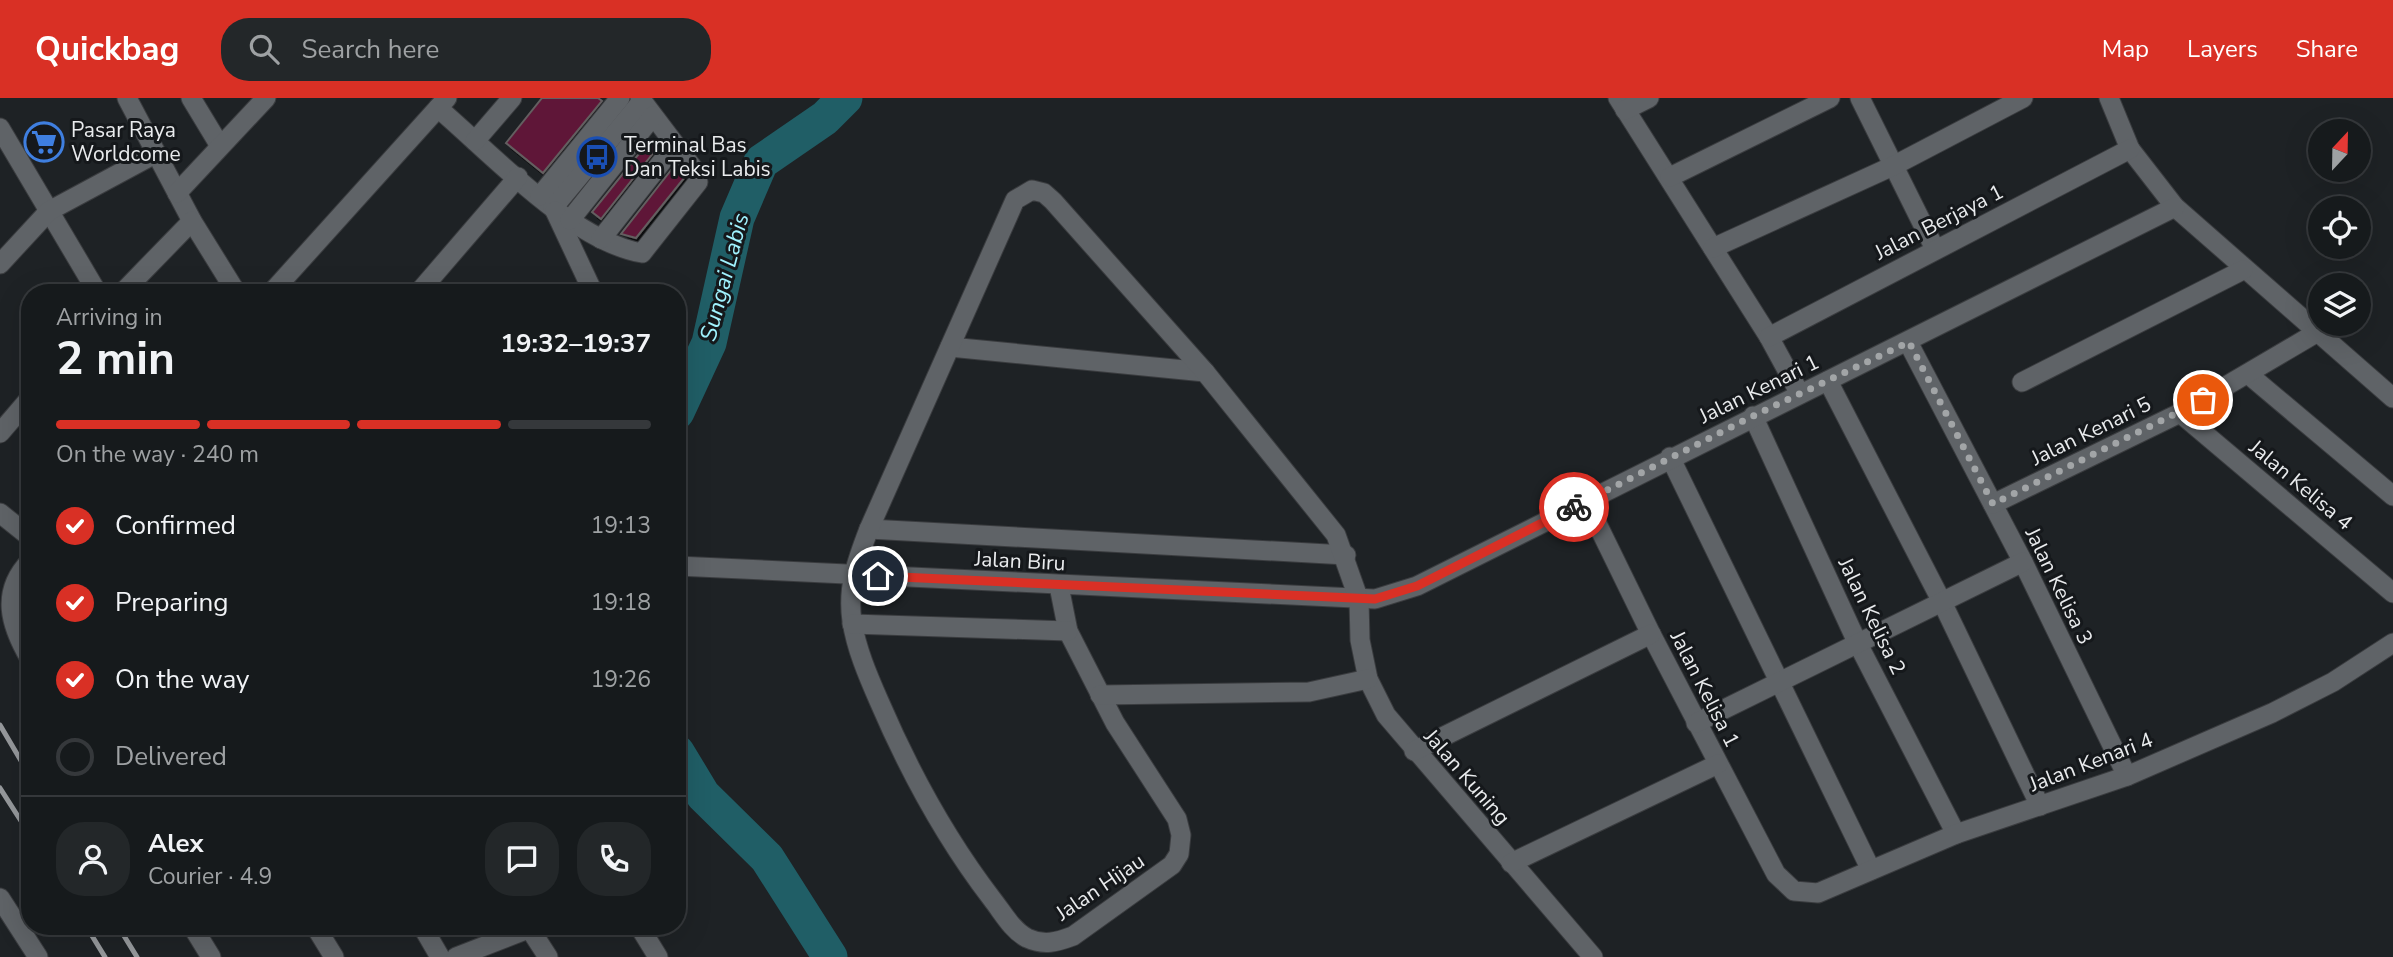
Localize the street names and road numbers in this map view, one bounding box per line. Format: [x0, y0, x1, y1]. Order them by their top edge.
street label: Jalan Berjaya 1 [1869, 177, 2008, 267]
street label: Jalan Kenari 1 [1693, 348, 1824, 431]
street label: Jalan Kenari 5 [2025, 390, 2156, 473]
street label: Jalan Kelisa 4 [2243, 433, 2359, 537]
street label: Jalan Kelisa 3 [2018, 522, 2099, 649]
street label: Jalan Biru [973, 545, 1066, 577]
street label: Jalan Kelisa 2 [1831, 552, 1912, 679]
street label: Jalan Kelisa 1 [1663, 625, 1746, 752]
street label: Jalan Kuning [1417, 722, 1516, 831]
street label: Jalan Kenari 4 [2024, 726, 2157, 799]
street label: Jalan Hijau [1049, 847, 1150, 927]

